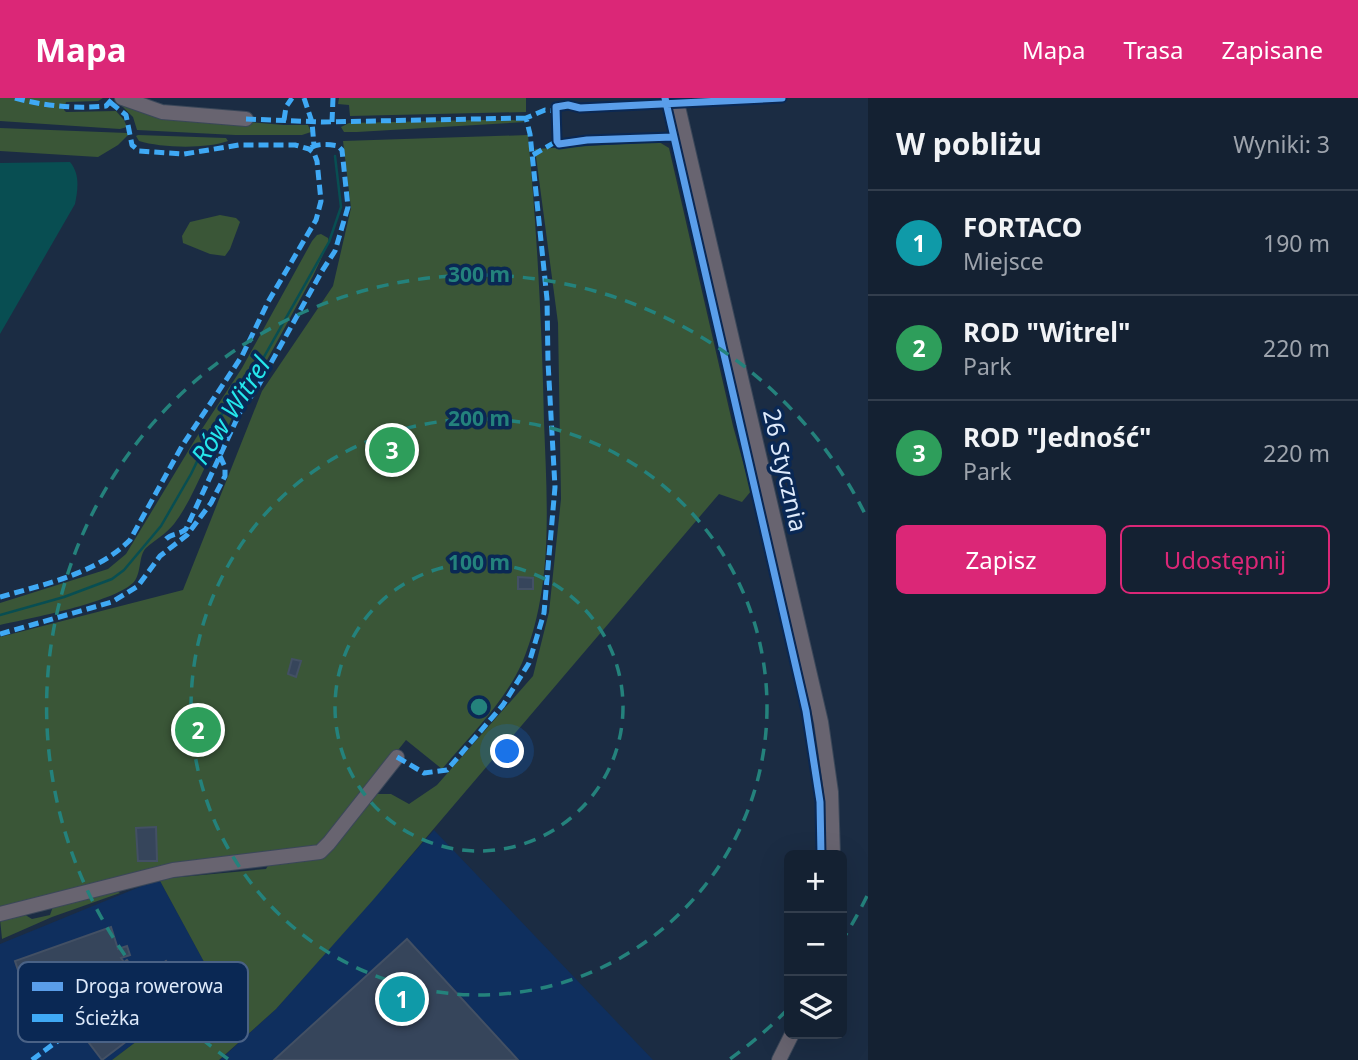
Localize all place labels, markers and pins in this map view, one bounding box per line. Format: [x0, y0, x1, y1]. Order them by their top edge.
pin: 3 [369, 424, 415, 476]
centre of rings [467, 695, 491, 719]
pin: 2 [175, 704, 221, 756]
pin: 1 [379, 973, 425, 1025]

